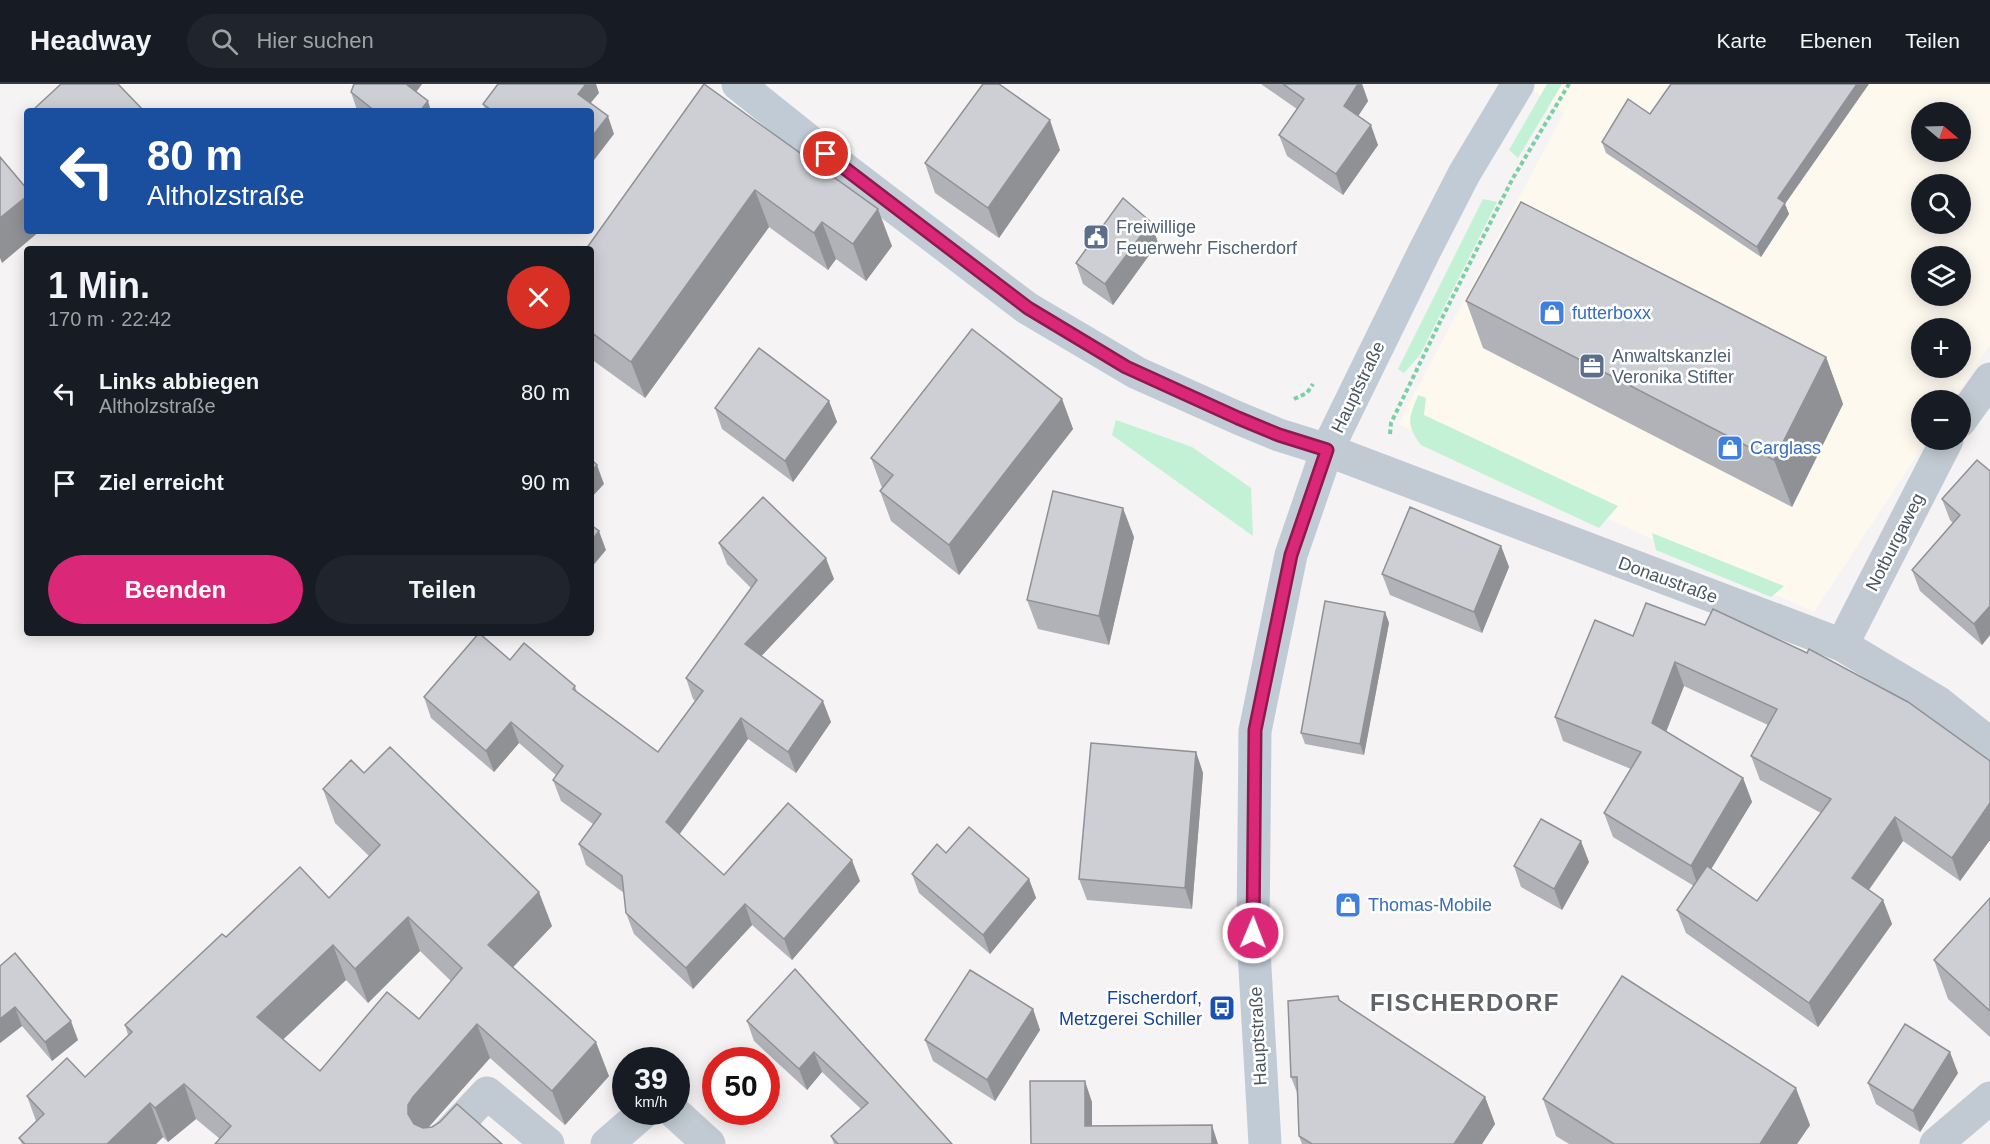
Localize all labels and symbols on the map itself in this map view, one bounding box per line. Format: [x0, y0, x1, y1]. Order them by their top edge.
north arrow [1911, 102, 1971, 162]
pin [800, 128, 851, 179]
place label: Freiwillige Feuerwehr Fischerdorf [1116, 217, 1298, 258]
public building icon: Freiwillige Feuerwehr Fischerdorf [1081, 222, 1111, 252]
shop icon: futterboxx [1537, 298, 1567, 328]
place label: futterboxx [1572, 303, 1651, 323]
street label: Hauptstraße [1327, 338, 1389, 436]
place label: Anwaltskanzlei Veronika Stifter [1612, 346, 1734, 387]
office icon: Anwaltskanzlei Veronika Stifter [1577, 351, 1607, 381]
shop icon: Carglass [1715, 433, 1745, 463]
place label: Carglass [1750, 438, 1821, 458]
street label: Notburgaweg [1862, 490, 1928, 594]
street label: Donaustraße [1616, 553, 1720, 607]
shop icon: Thomas-Mobile [1333, 890, 1363, 920]
place label: Thomas-Mobile [1368, 895, 1492, 915]
position arrow [1221, 901, 1285, 965]
street label: Hauptstraße [1245, 986, 1271, 1086]
place label: Fischerdorf, Metzgerei Schiller [1059, 988, 1202, 1029]
district label: FISCHERDORF [1370, 989, 1560, 1016]
bus stop icon: Fischerdorf, Metzgerei Schiller [1207, 993, 1237, 1023]
speed limit sign: 50 [702, 1047, 780, 1125]

